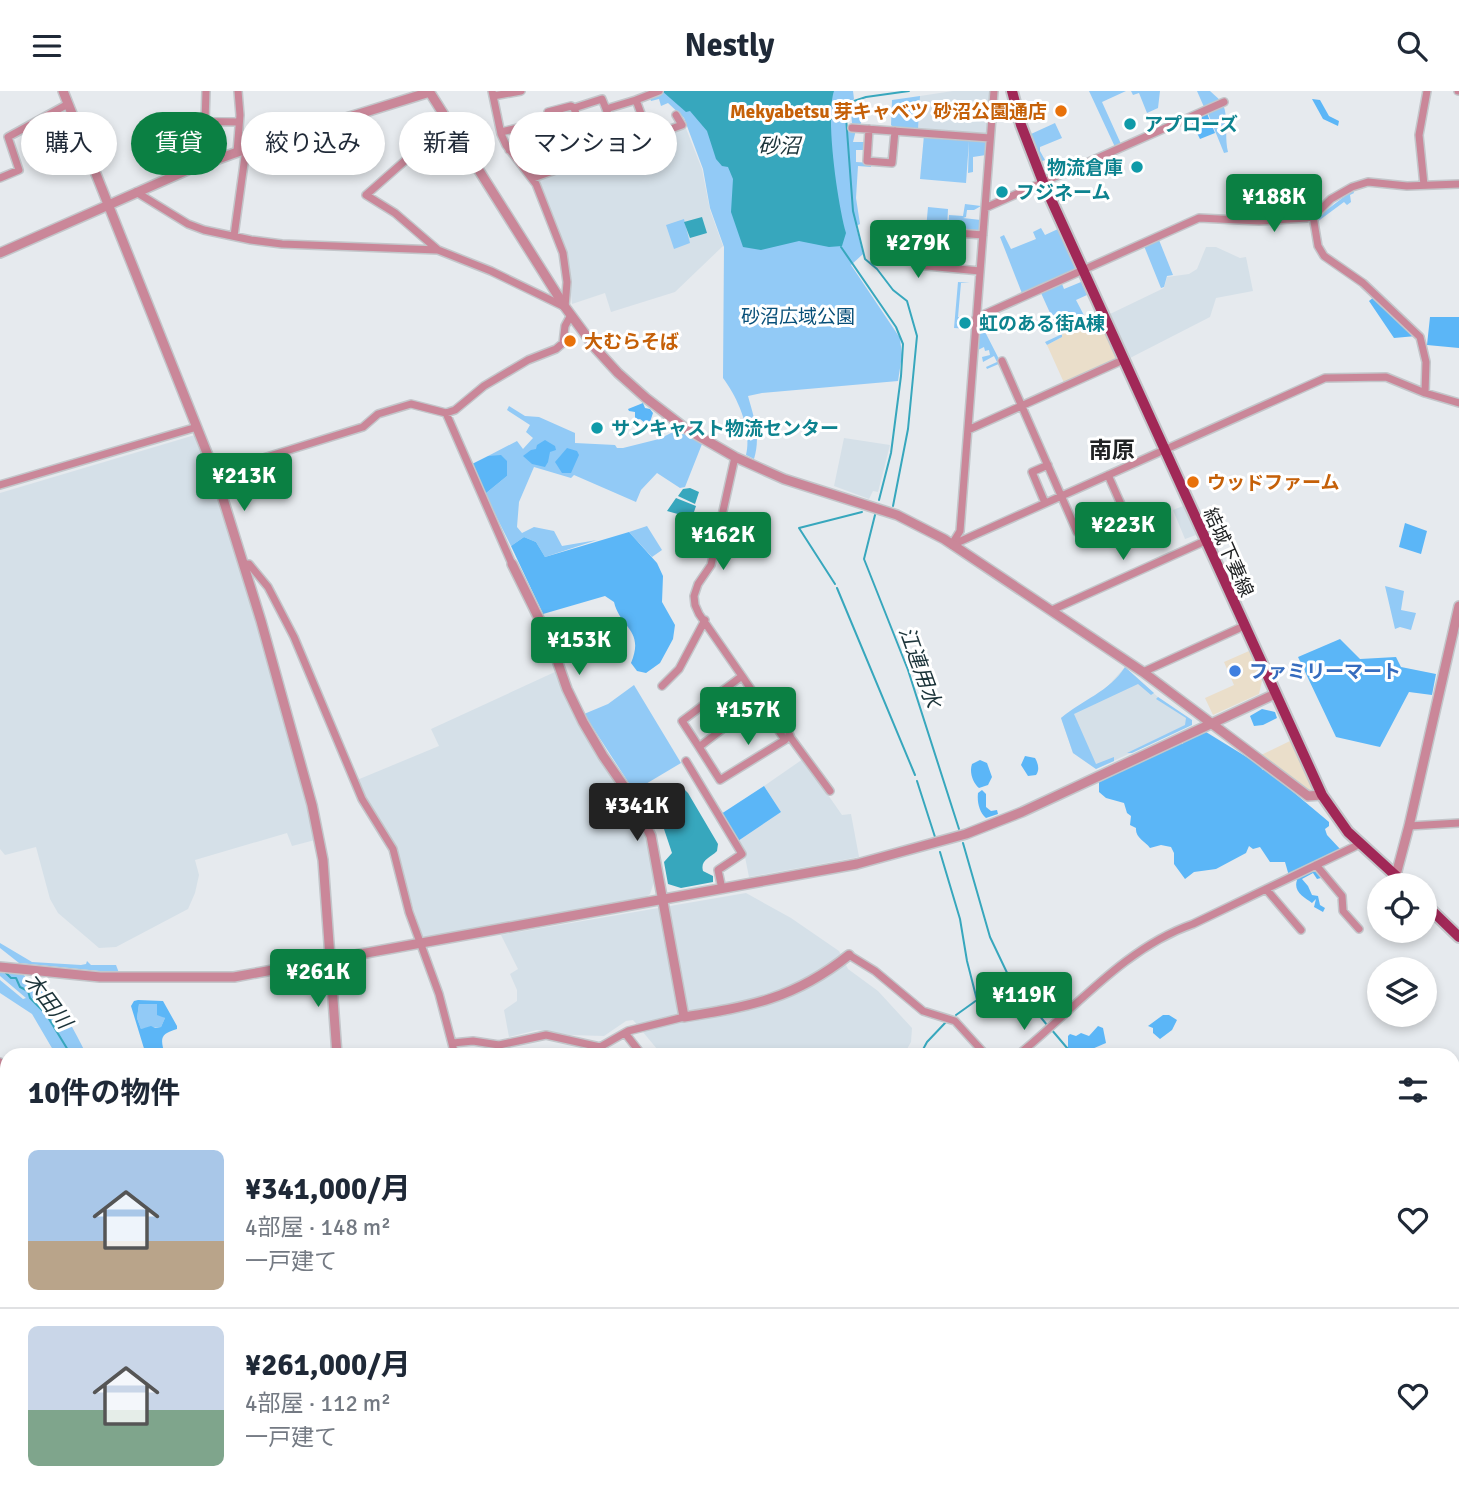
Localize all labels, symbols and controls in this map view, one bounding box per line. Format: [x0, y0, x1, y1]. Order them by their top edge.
text: Nestly [685, 26, 774, 65]
icon: menu [28, 27, 66, 65]
icon: search [1393, 27, 1431, 65]
place label: Mekyabetsu 芽キャベツ 砂沼公園通店 [730, 100, 1047, 124]
marker: Mekyabetsu 芽キャベツ 砂沼公園通店 [1053, 103, 1069, 119]
chip: 購入 [21, 112, 117, 175]
chip: 賃貸 [131, 112, 227, 175]
chip: 絞り込み [241, 112, 385, 175]
chip: 新着 [399, 112, 495, 175]
chip: マンション [509, 112, 677, 175]
place label: アプローズ [1144, 113, 1238, 137]
marker: アプローズ [1122, 116, 1138, 132]
water label: 砂沼 [758, 133, 803, 159]
place label: 物流倉庫 [1047, 156, 1123, 180]
marker: 物流倉庫 [1129, 159, 1145, 175]
pin: ¥188K [1225, 174, 1323, 234]
place label: フジネーム [1016, 181, 1110, 205]
text: ¥188K [1242, 182, 1306, 211]
marker: フジネーム [994, 184, 1010, 200]
pin: ¥279K [869, 221, 967, 280]
text: ¥279K [886, 228, 950, 257]
park label: 砂沼広域公園 [741, 305, 855, 329]
place label: 虹のある街A棟 [979, 312, 1105, 336]
marker: 虹のある街A棟 [957, 315, 973, 331]
place label: 大むらそば [584, 330, 679, 354]
marker: 大むらそば [562, 333, 578, 349]
place label: サンキャスト物流センター [611, 417, 839, 441]
marker: サンキャスト物流センター [589, 420, 605, 436]
district label: 南原 [1089, 436, 1135, 465]
pin: ¥213K [195, 453, 293, 513]
text: ¥213K [212, 461, 276, 490]
place label: ウッドファーム [1207, 471, 1339, 495]
marker: ウッドファーム [1185, 474, 1201, 490]
pin: ¥223K [1074, 503, 1172, 562]
street label: 結城下妻線 [1198, 504, 1258, 601]
text: ¥223K [1091, 510, 1155, 539]
pin: ¥162K [674, 512, 772, 572]
text: ¥162K [691, 520, 755, 549]
pin: ¥153K [530, 617, 628, 677]
water label: 江連用水 [893, 623, 947, 713]
text: ¥153K [547, 625, 611, 654]
place label: ファミリーマート [1249, 660, 1401, 684]
marker: ファミリーマート [1227, 663, 1243, 679]
pin: ¥157K [699, 687, 797, 747]
text: ¥157K [716, 695, 780, 724]
pin: ¥341K [588, 783, 686, 843]
text: ¥341K [605, 791, 669, 820]
map controls [1367, 873, 1437, 1027]
button: locate [1367, 873, 1437, 943]
pin: ¥261K [269, 949, 367, 1009]
text: ¥261K [286, 957, 350, 986]
button: layers [1367, 957, 1437, 1027]
water label: 木田川 [19, 968, 79, 1036]
pin: ¥119K [975, 972, 1073, 1032]
text: ¥119K [992, 980, 1056, 1009]
icon: filters [1394, 1071, 1432, 1109]
text: 10件の物件 [28, 1075, 180, 1112]
text: ¥341,000/月 [245, 1171, 411, 1208]
icon: home [84, 1178, 168, 1262]
icon: heart [1394, 1201, 1432, 1239]
text: 4部屋 · 148 m² [245, 1213, 391, 1242]
text: 一戸建て [245, 1247, 337, 1276]
text: ¥261,000/月 [245, 1347, 411, 1384]
icon: home [84, 1354, 168, 1438]
icon: heart [1394, 1377, 1432, 1415]
text: 4部屋 · 112 m² [245, 1389, 391, 1418]
text: 一戸建て [245, 1423, 337, 1452]

